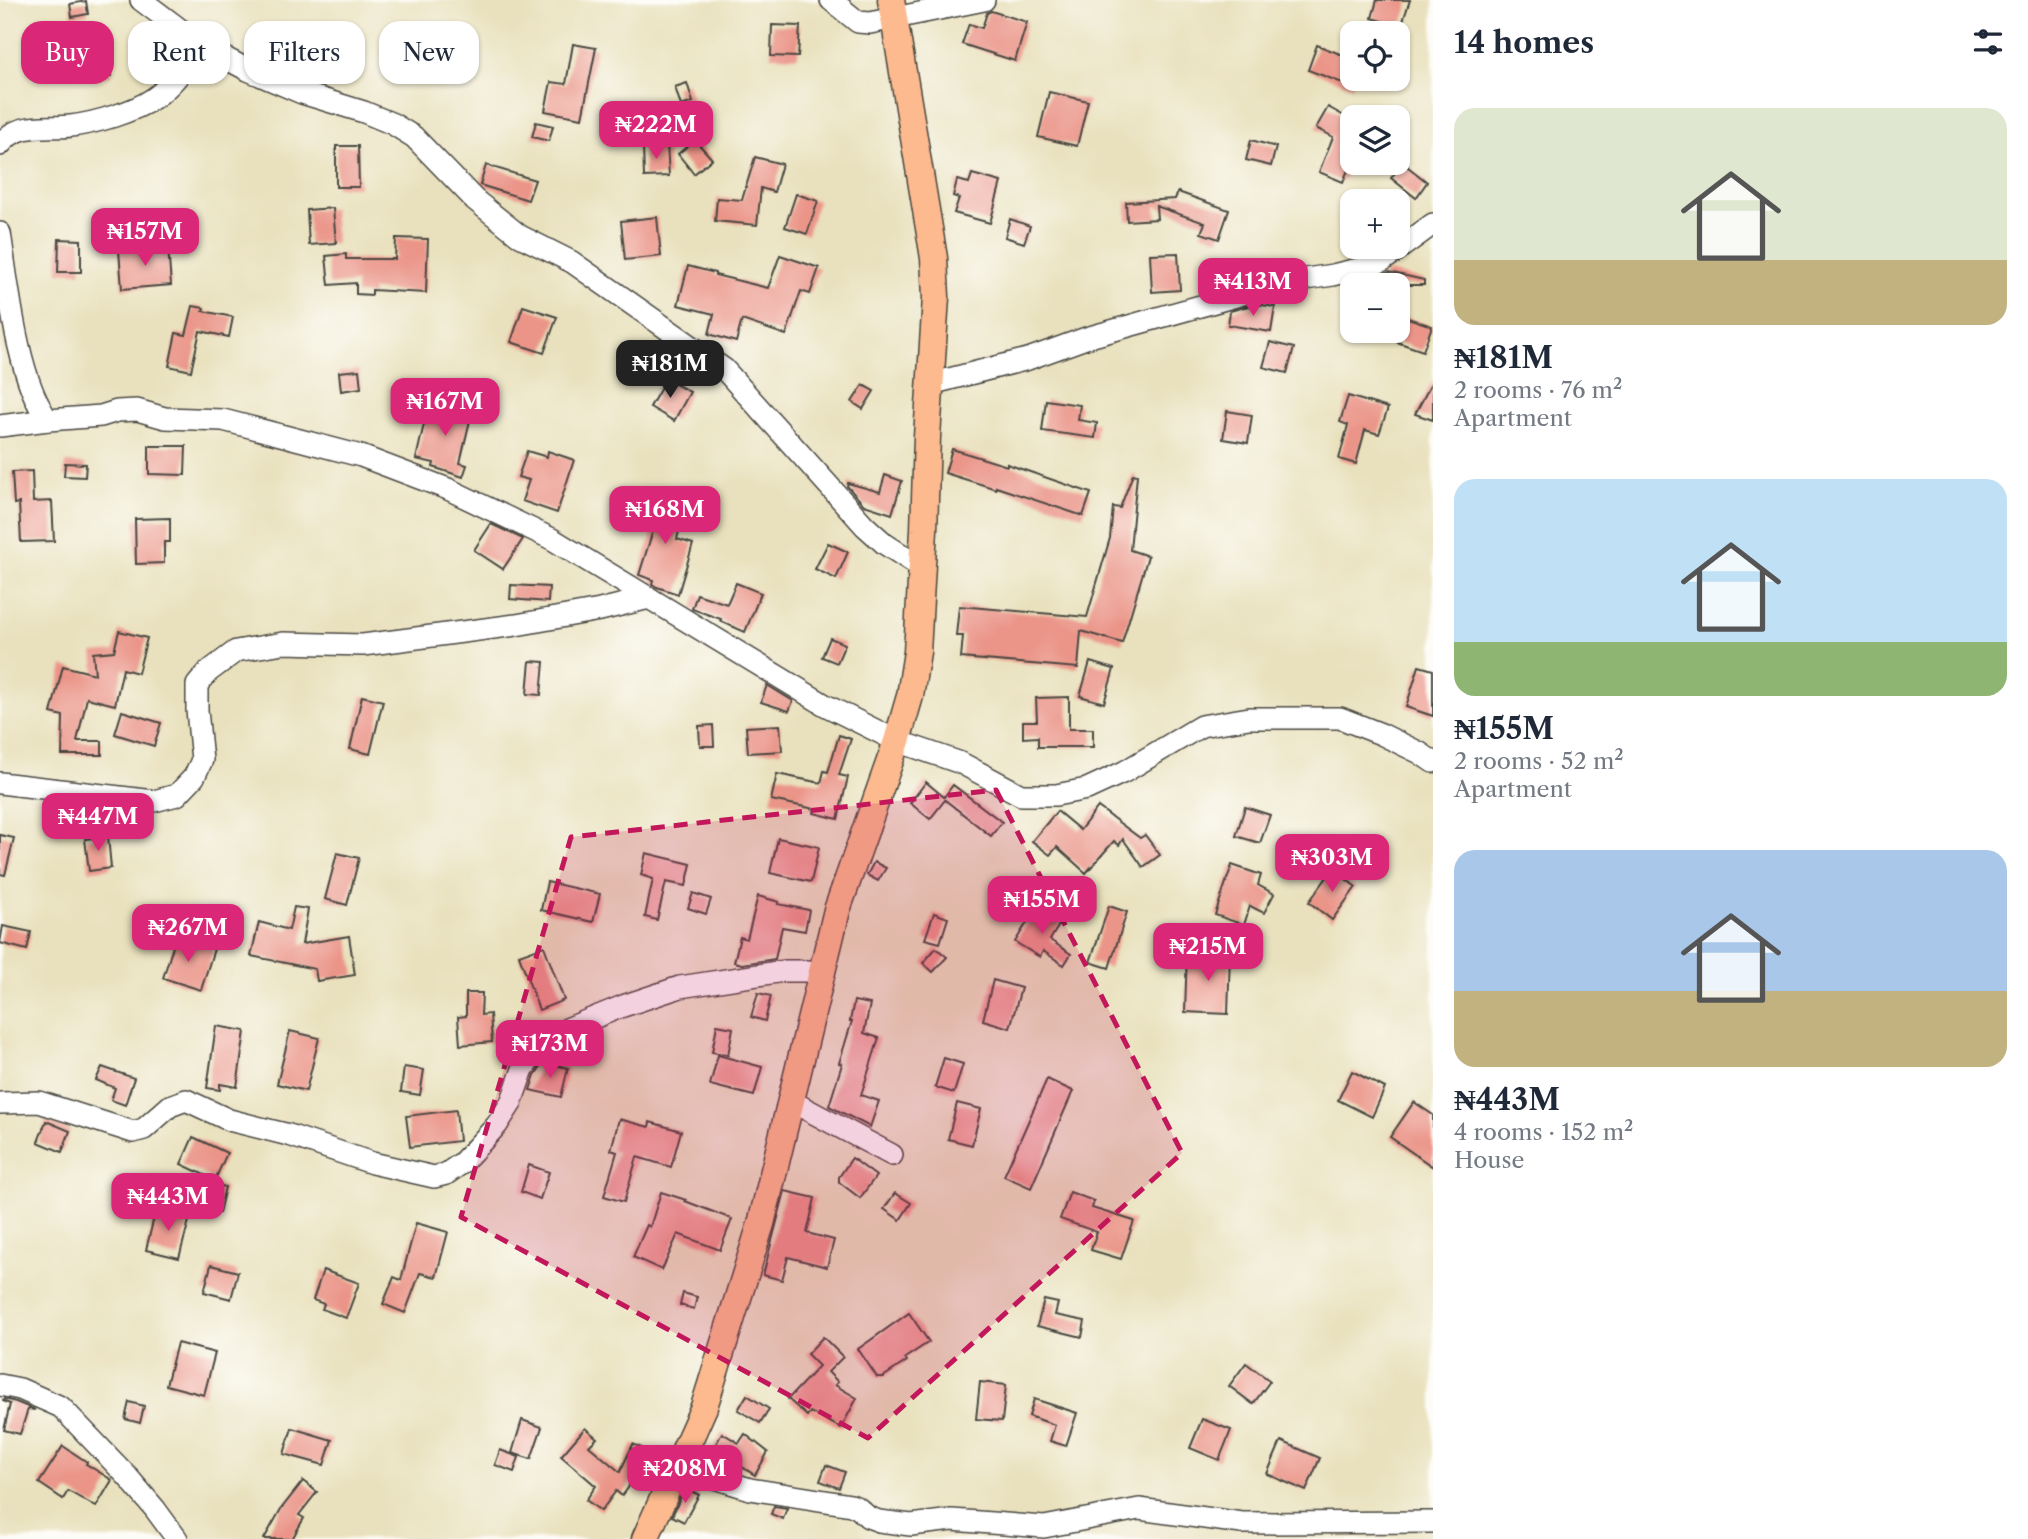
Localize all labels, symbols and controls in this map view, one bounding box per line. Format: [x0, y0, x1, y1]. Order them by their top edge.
chip: Buy [21, 21, 114, 84]
chip: Rent [128, 21, 230, 84]
chip: Filters [244, 21, 365, 84]
chip: New [379, 21, 479, 84]
map controls [1340, 21, 1410, 343]
button: locate [1340, 21, 1410, 91]
icon: filters [1969, 23, 2007, 61]
text: 14 homes [1454, 24, 1594, 61]
pin: ₦222M [607, 102, 705, 161]
button: layers [1340, 105, 1410, 175]
text: ₦222M [615, 110, 697, 138]
icon: home [1668, 153, 1794, 279]
button: + [1340, 189, 1410, 259]
pin: ₦157M [96, 208, 194, 268]
text: ₦157M [107, 217, 183, 245]
pin: ₦413M [1204, 258, 1302, 318]
text: ₦413M [1214, 267, 1292, 295]
button: − [1340, 273, 1410, 343]
text: ₦181M [1454, 339, 1553, 376]
pin: ₦181M [621, 340, 719, 400]
text: ₦181M [632, 349, 708, 377]
text: 2 rooms · 76 m² [1454, 376, 1622, 404]
pin: ₦167M [396, 378, 494, 438]
text: ₦167M [407, 387, 483, 415]
text: Apartment [1454, 404, 1572, 432]
pin: ₦168M [616, 486, 714, 546]
text: ₦168M [625, 495, 705, 523]
icon: home [1668, 524, 1794, 650]
text: ₦155M [1454, 710, 1554, 747]
text: 2 rooms · 52 m² [1454, 747, 1624, 775]
text: Apartment [1454, 775, 1572, 803]
pin: ₦447M [49, 794, 147, 853]
text: ₦447M [58, 802, 138, 830]
pin: ₦303M [1283, 834, 1381, 894]
text: ₦303M [1291, 843, 1373, 871]
pin: ₦155M [993, 876, 1091, 936]
text: ₦155M [1004, 885, 1080, 913]
icon: home [1668, 895, 1794, 1021]
pin: ₦267M [139, 904, 237, 964]
text: ₦267M [148, 913, 228, 941]
pin: ₦215M [1159, 923, 1257, 983]
text: ₦215M [1169, 932, 1247, 960]
pin: ₦173M [501, 1020, 599, 1080]
text: ₦173M [512, 1029, 588, 1057]
text: ₦443M [1454, 1081, 1560, 1118]
text: 4 rooms · 152 m² [1454, 1118, 1634, 1146]
text: House [1454, 1146, 1524, 1174]
pin: ₦443M [119, 1174, 217, 1233]
text: ₦443M [127, 1182, 209, 1210]
pin: ₦208M [636, 1446, 734, 1505]
text: ₦208M [643, 1454, 727, 1482]

